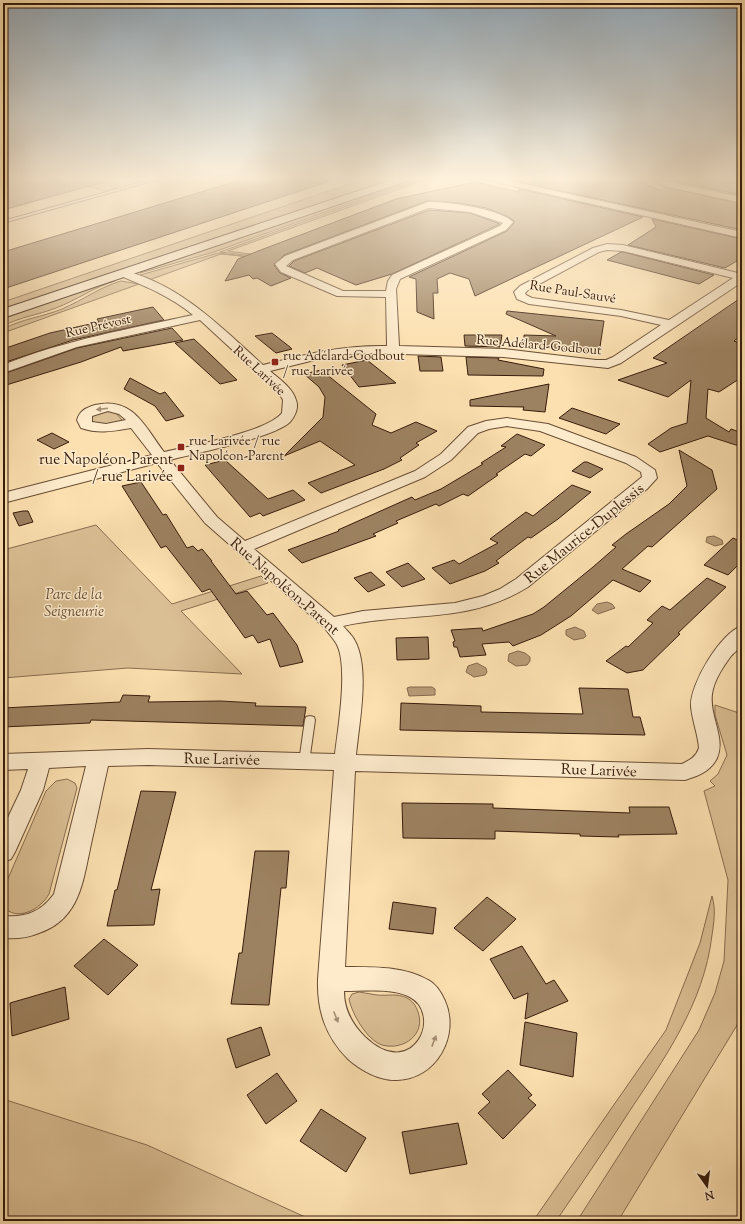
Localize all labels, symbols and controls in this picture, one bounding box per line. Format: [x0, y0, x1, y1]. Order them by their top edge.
street label: Rue Paul-Sauvé [528, 277, 617, 309]
street label: Rue Prévost [64, 311, 133, 343]
street label: Rue Adélard-Godbout [475, 332, 603, 360]
street label: Rue Larivée [228, 342, 289, 401]
place label: rue Adélard-Godbout / rue Larivée [283, 348, 405, 381]
marker: rue Adélard-Godbout / rue Larivée [270, 357, 280, 367]
one-way arrow [96, 405, 108, 412]
place label: rue Larivée / rue Napoléon-Parent [189, 433, 285, 466]
marker: rue Larivée / rue Napoléon-Parent [176, 442, 186, 452]
place label: rue Napoléon-Parent / rue Larivée [39, 450, 173, 488]
marker: rue Napoléon-Parent / rue Larivée [176, 463, 186, 473]
street label: Rue Maurice-Duplessis [521, 479, 649, 589]
street label: Rue Napoléon-Parent [225, 534, 343, 641]
park label: Parc de la Seigneurie [44, 585, 104, 623]
street label: Rue Larivée [184, 749, 260, 772]
street label: Rue Larivée [561, 760, 637, 783]
one-way arrow [334, 1011, 340, 1023]
one-way arrow [430, 1035, 437, 1047]
north arrow [687, 1166, 727, 1206]
text: N [703, 1186, 716, 1204]

